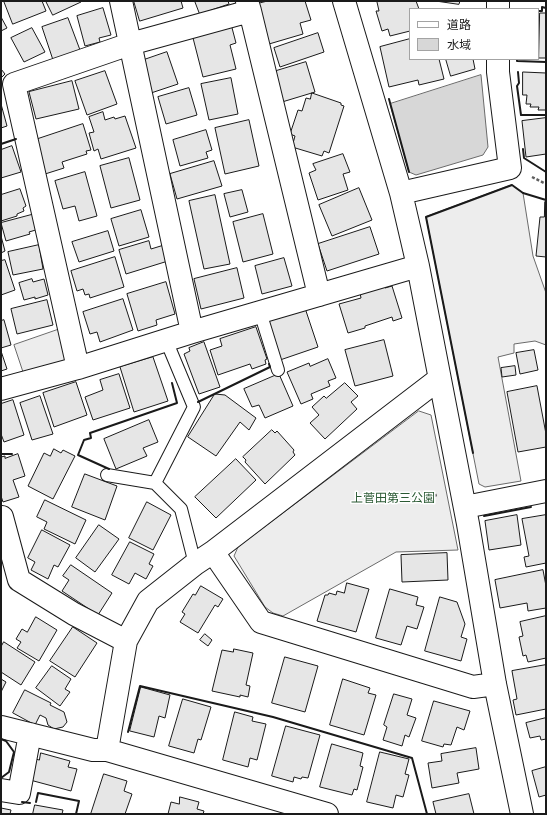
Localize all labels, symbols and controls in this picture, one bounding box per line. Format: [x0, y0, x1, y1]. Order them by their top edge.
legend [409, 8, 539, 60]
text: 道路 [447, 15, 471, 34]
text: 水域 [447, 35, 471, 54]
park label: 上菅田第三公園 [351, 492, 435, 506]

